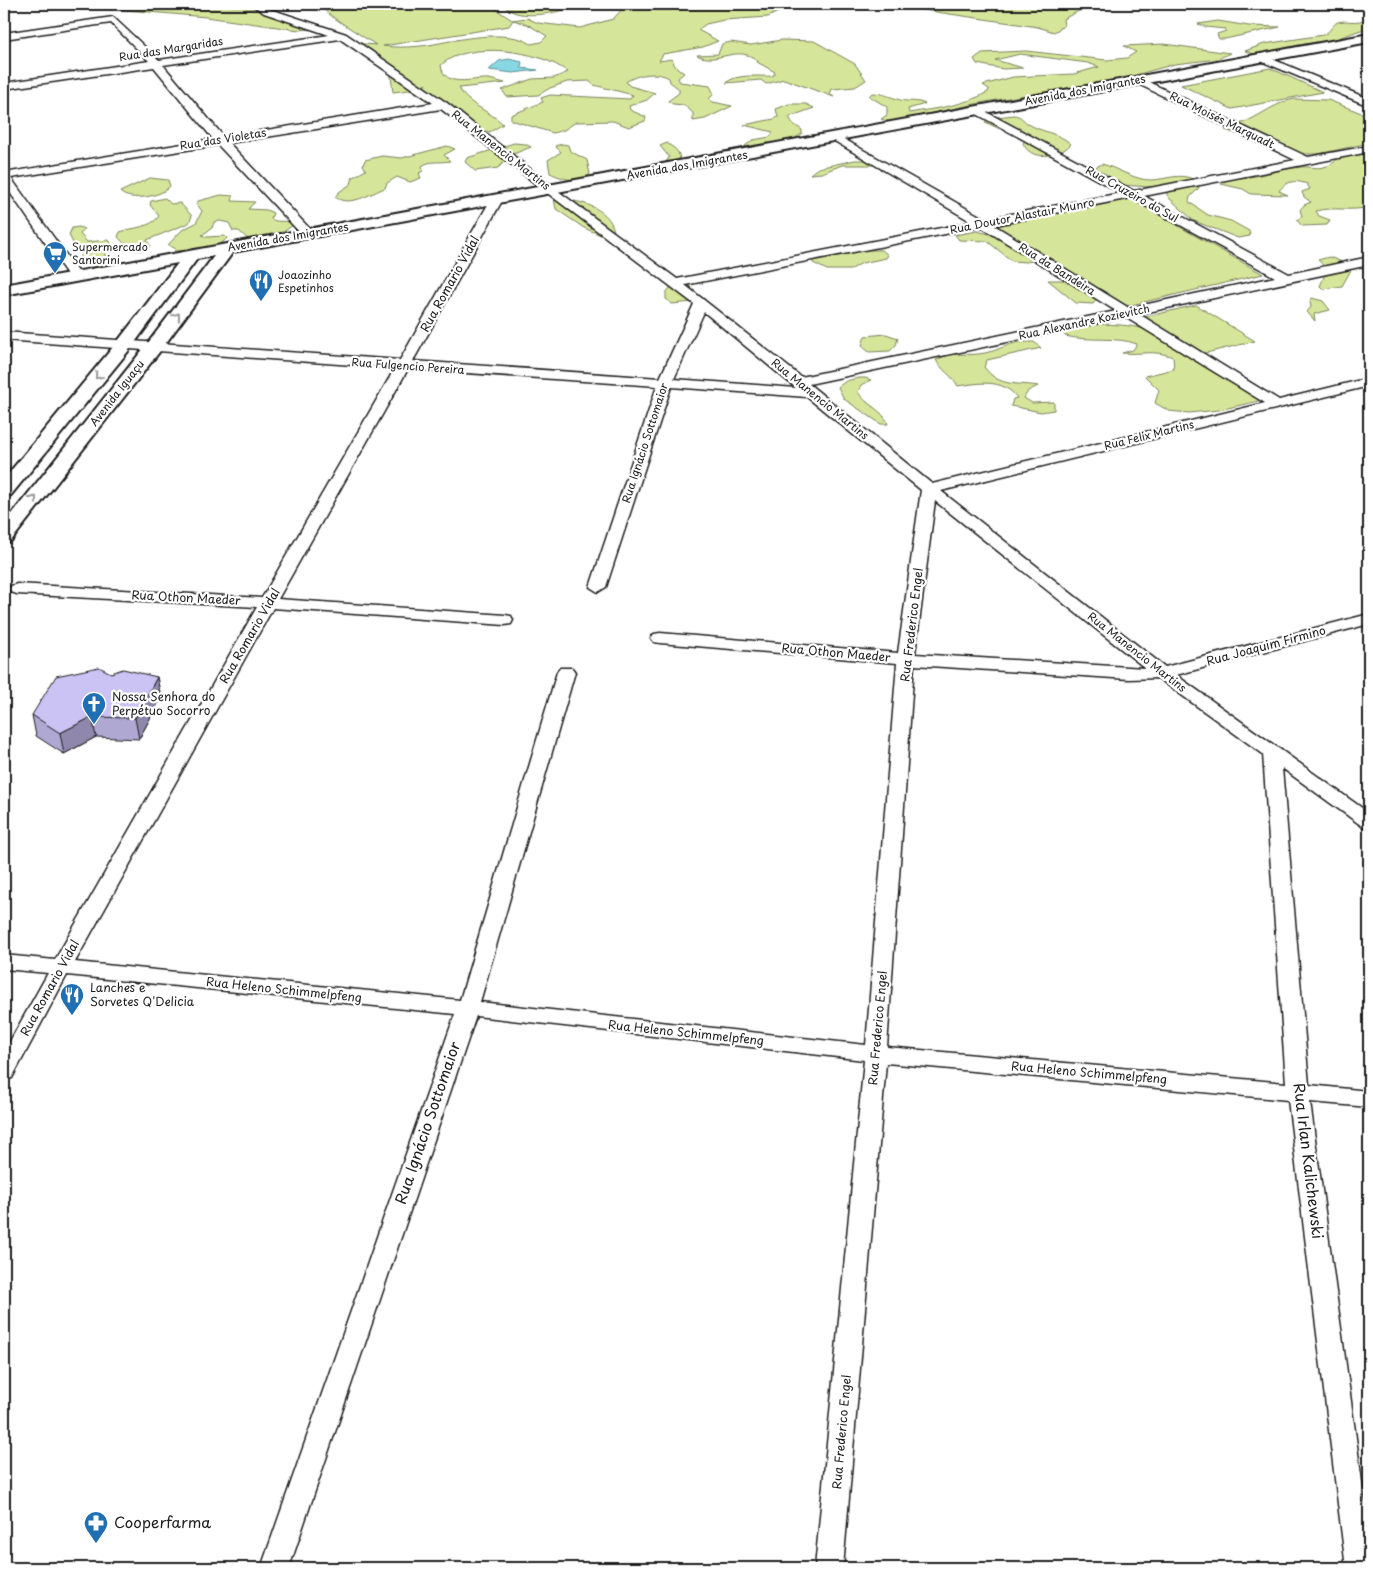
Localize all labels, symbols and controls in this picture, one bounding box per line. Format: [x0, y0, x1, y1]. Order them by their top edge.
street label: Rua das Margaridas [118, 32, 224, 65]
street label: Avenida dos Imigrantes [1023, 69, 1147, 110]
street label: Rua Moisés Marquadt [1167, 87, 1278, 152]
street label: Rua Manencio Martins [448, 106, 554, 194]
street label: Rua das Violetas [178, 123, 267, 154]
street label: Avenida dos Imigrantes [625, 145, 749, 184]
street label: Rua Cruzeiro do Sul [1083, 161, 1182, 226]
street label: Rua Doutor Alastair Munro [948, 193, 1096, 238]
street label: Avenida dos Imigrantes [226, 217, 350, 256]
street label: Rua Romario Vidal [415, 232, 483, 335]
place label: Supermercado Santorini [72, 238, 148, 268]
street label: Rua da Bandeira [1016, 238, 1099, 299]
supermarket icon: Supermercado Santorini [42, 240, 68, 274]
place label: Joaozinho Espetinhos [278, 266, 334, 296]
restaurant icon: Joaozinho Espetinhos [248, 268, 274, 302]
street label: Rua Alexandre Kozievitch [1017, 299, 1151, 344]
one-way arrow [172, 313, 180, 322]
street label: Rua Fulgencio Pereira [351, 353, 465, 378]
street label: Rua Manencio Martins [768, 354, 873, 443]
street label: Avenida Iguaçu [85, 356, 148, 429]
one-way arrow [95, 371, 104, 380]
street label: Rua Ignácio Sottomaior [617, 381, 672, 505]
street label: Rua Felix Martins [1102, 415, 1196, 454]
one-way arrow [28, 495, 37, 504]
street label: Rua Frederico Engel [895, 567, 927, 683]
street label: Rua Romario Vidal [214, 584, 284, 687]
street label: Rua Othon Maeder [131, 585, 242, 609]
street label: Rua Manencio Martins [1084, 608, 1190, 696]
street label: Rua Joaquim Firmino [1204, 620, 1328, 670]
street label: Rua Othon Maeder [781, 638, 892, 666]
place label: Nossa Senhora do Perpétuo Socorro [112, 687, 216, 719]
church icon: Nossa Senhora do Perpétuo Socorro [81, 691, 107, 725]
street label: Rua Romario Vidal [15, 936, 83, 1039]
street label: Rua Frederico Engel [863, 970, 891, 1086]
street label: Rua Heleno Schimmelpfeng [205, 972, 363, 1006]
place label: Lanches e Sorvetes Q'Delicia [90, 978, 195, 1010]
restaurant icon: Lanches e Sorvetes Q'Delicia [59, 982, 85, 1016]
street label: Rua Heleno Schimmelpfeng [607, 1015, 765, 1049]
street label: Rua Ignácio Sottomaior [388, 1038, 465, 1207]
street label: Rua Heleno Schimmelpfeng [1010, 1056, 1168, 1088]
street label: Rua Irlan Kalichewski [1289, 1082, 1330, 1240]
street label: Rua Frederico Engel [827, 1374, 855, 1490]
pharmacy icon: Cooperfarma [83, 1510, 109, 1544]
place label: Cooperfarma [114, 1510, 211, 1533]

